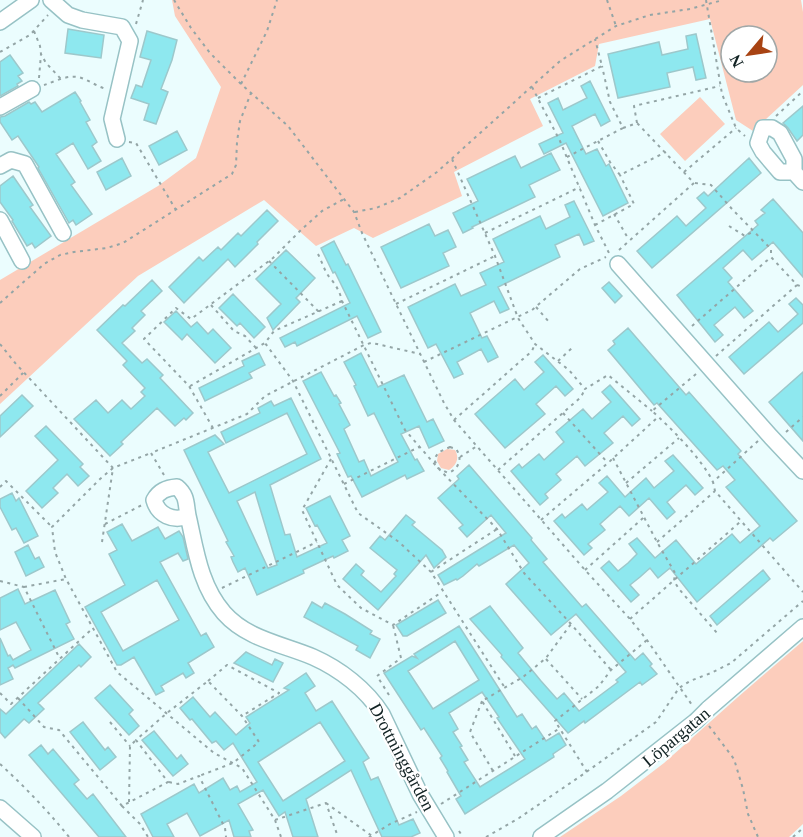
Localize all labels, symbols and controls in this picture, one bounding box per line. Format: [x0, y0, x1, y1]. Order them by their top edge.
north arrow [719, 24, 779, 84]
text: N [726, 51, 747, 70]
street label: Drottninggården [365, 700, 439, 814]
street label: Löpargatan [638, 703, 714, 771]

